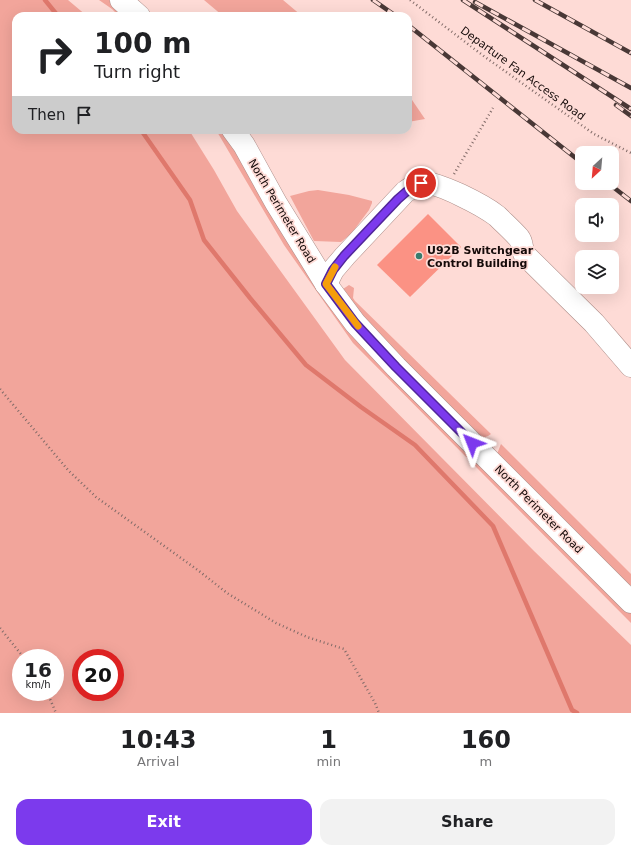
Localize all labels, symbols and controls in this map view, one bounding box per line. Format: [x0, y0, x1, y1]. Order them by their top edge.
street label: Departure Fan Access Road [458, 24, 587, 123]
text: 100 m [94, 27, 191, 60]
icon: right [28, 28, 80, 80]
text: Turn right [94, 61, 180, 82]
icon: arrive [73, 104, 95, 126]
text: Then [28, 106, 65, 124]
north arrow [575, 146, 619, 190]
map controls [575, 146, 619, 294]
street label: North Perimeter Road [245, 157, 318, 266]
pin [404, 166, 438, 200]
icon: arrive [410, 172, 432, 194]
button: sound [575, 198, 619, 242]
place label: U92B Switchgear Control Building [427, 244, 534, 270]
button: layers [575, 250, 619, 294]
marker: U92B Switchgear Control Building [414, 251, 424, 261]
position arrow [451, 422, 493, 464]
street label: North Perimeter Road [492, 463, 585, 556]
speed limit sign: 20 [72, 649, 124, 701]
text: 16 [24, 658, 52, 682]
text: km/h [25, 679, 51, 690]
text: 10:43 [120, 726, 196, 754]
text: 1 [320, 726, 337, 754]
text: 160 [461, 726, 511, 754]
text: Arrival [137, 754, 179, 769]
text: min [316, 754, 341, 769]
text: m [480, 754, 492, 769]
button: Exit [16, 799, 312, 845]
button: Share [320, 799, 615, 845]

